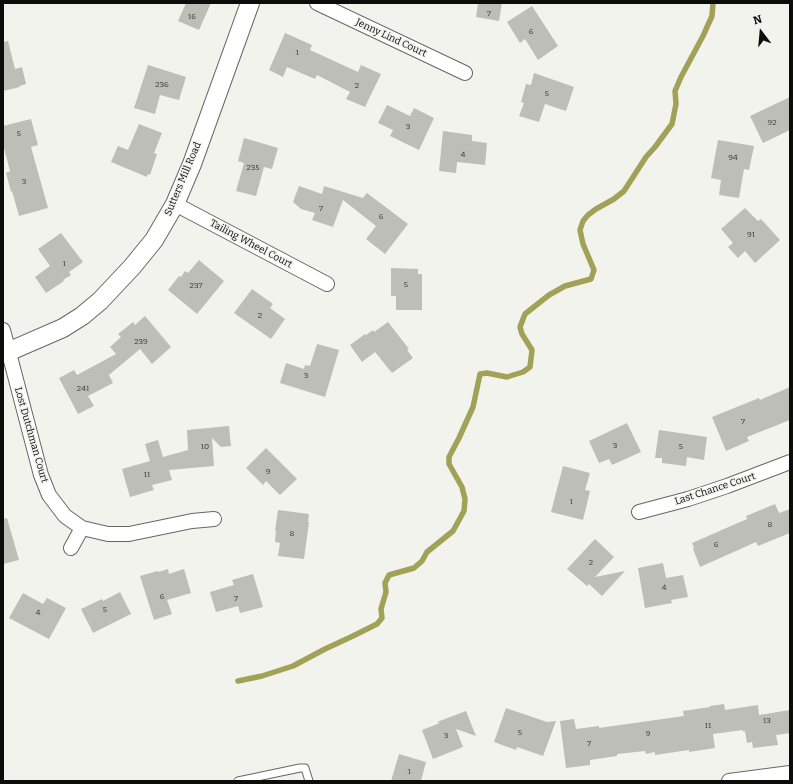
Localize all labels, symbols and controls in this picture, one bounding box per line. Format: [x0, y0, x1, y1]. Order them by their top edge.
house number: 7 [487, 9, 491, 19]
house number: 16 [188, 12, 196, 22]
north arrow [741, 12, 781, 52]
text: N [752, 13, 763, 27]
street label: Jenny Lind Court [354, 16, 428, 60]
house number: 6 [529, 27, 533, 37]
house number: 1 [295, 48, 299, 58]
house number: 236 [155, 80, 169, 90]
house number: 2 [355, 81, 359, 91]
house number: 5 [545, 89, 549, 99]
house number: 92 [767, 118, 777, 128]
house number: 3 [406, 122, 410, 132]
house number: 5 [17, 129, 21, 139]
street label: Sutters Mill Road [162, 140, 204, 218]
house number: 4 [461, 150, 465, 160]
house number: 94 [728, 153, 738, 163]
house number: 235 [246, 163, 260, 173]
house number: 3 [22, 177, 26, 187]
house number: 7 [319, 204, 323, 214]
house number: 6 [379, 212, 383, 222]
street label: Tailing Wheel Court [208, 217, 294, 271]
house number: 91 [747, 230, 755, 240]
house number: 1 [62, 259, 66, 269]
house number: 5 [404, 280, 408, 290]
house number: 237 [190, 281, 202, 291]
house number: 2 [258, 311, 262, 321]
house number: 239 [134, 337, 148, 347]
house number: 3 [304, 371, 308, 381]
house number: 241 [77, 384, 89, 394]
street label: Lost Dutchman Court [12, 386, 50, 484]
house number: 7 [741, 417, 745, 427]
house number: 3 [613, 441, 617, 451]
house number: 10 [201, 442, 209, 452]
house number: 5 [679, 442, 683, 452]
house number: 9 [266, 467, 270, 477]
house number: 11 [144, 470, 150, 480]
street label: Last Chance Court [673, 470, 757, 508]
house number: 1 [569, 497, 573, 507]
house number: 8 [768, 520, 772, 530]
house number: 8 [290, 529, 294, 539]
house number: 6 [714, 540, 718, 550]
house number: 2 [589, 558, 593, 568]
house number: 4 [662, 583, 666, 593]
house number: 6 [160, 592, 164, 602]
house number: 7 [234, 594, 238, 604]
house number: 5 [103, 605, 107, 615]
house number: 4 [36, 608, 40, 618]
house number: 13 [763, 716, 771, 726]
house number: 11 [705, 721, 711, 731]
house number: 5 [518, 728, 522, 738]
house number: 9 [646, 729, 650, 739]
house number: 3 [444, 731, 448, 741]
house number: 7 [587, 739, 591, 749]
house number: 1 [407, 767, 411, 777]

